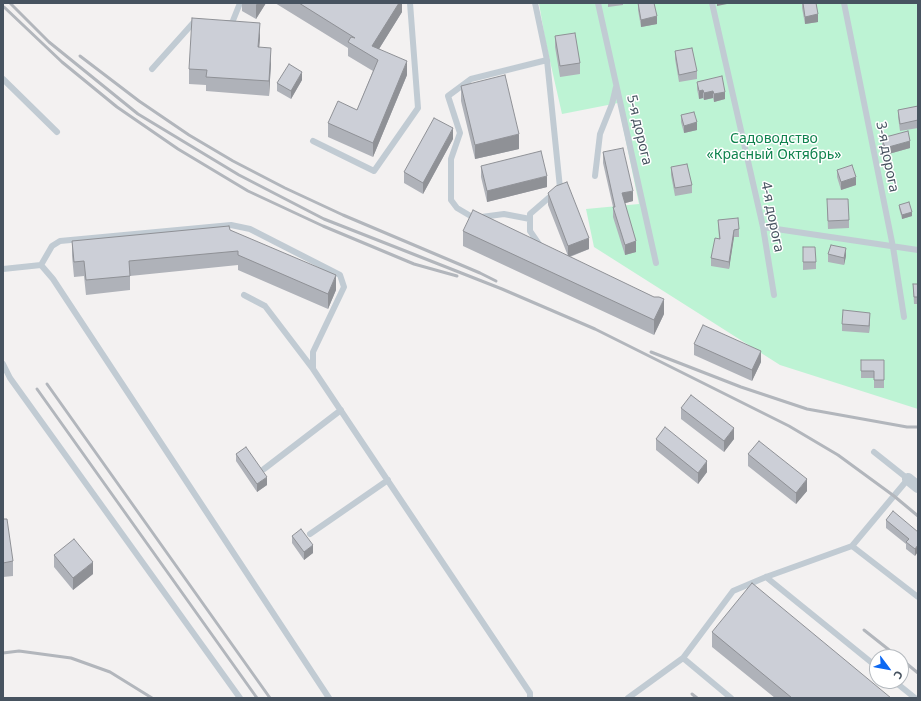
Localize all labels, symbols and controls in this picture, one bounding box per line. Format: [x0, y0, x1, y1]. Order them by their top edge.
street label: 5-я дорога [623, 93, 655, 167]
street label: 3-я дорога [872, 120, 902, 194]
park label: Садоводство «Красный Октябрь» [707, 131, 841, 164]
street label: 4-я дорога [757, 180, 787, 254]
north arrow [869, 649, 909, 689]
text: С [891, 668, 907, 682]

